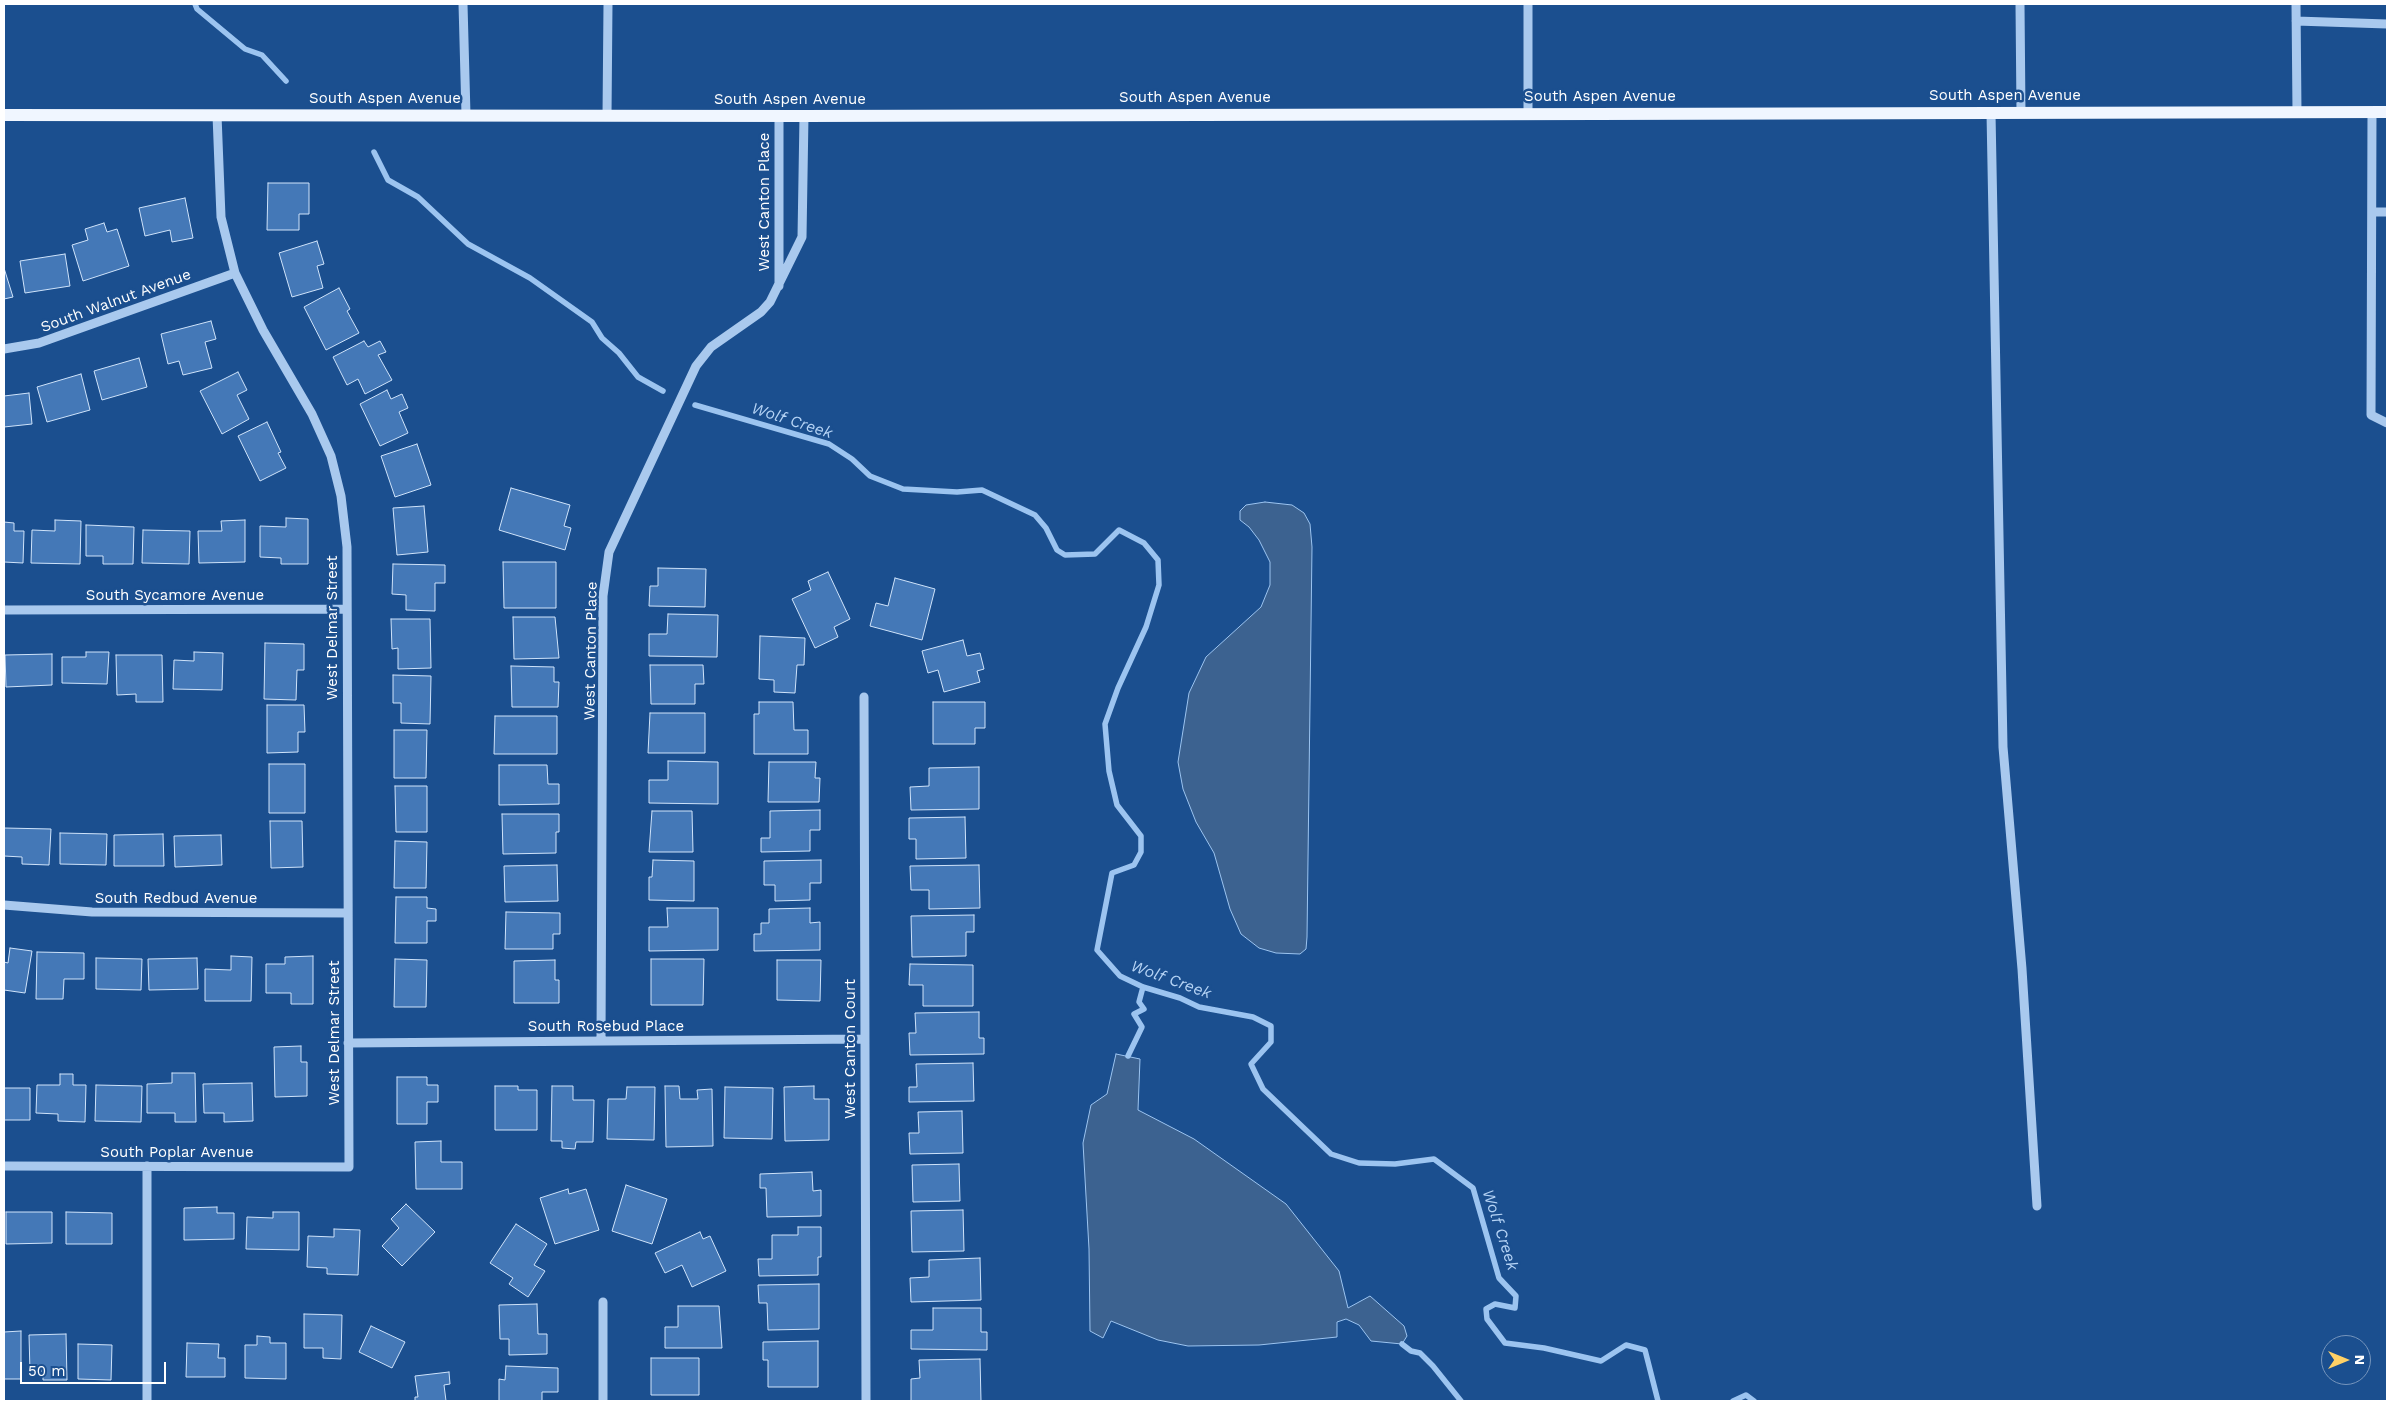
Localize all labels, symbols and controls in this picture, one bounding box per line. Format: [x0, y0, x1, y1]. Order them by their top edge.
street label: South Aspen Avenue [1929, 87, 2081, 105]
street label: South Aspen Avenue [1524, 88, 1676, 106]
street label: South Aspen Avenue [1119, 89, 1271, 107]
street label: South Aspen Avenue [309, 90, 461, 108]
street label: South Aspen Avenue [714, 91, 866, 109]
street label: West Canton Place [756, 133, 774, 271]
street label: South Walnut Avenue [38, 265, 194, 337]
water label: Wolf Creek [749, 399, 835, 443]
street label: West Delmar Street [324, 555, 342, 701]
street label: West Canton Place [581, 581, 601, 721]
street label: South Sycamore Avenue [86, 587, 264, 605]
street label: South Redbud Avenue [95, 890, 257, 908]
water label: Wolf Creek [1128, 957, 1214, 1003]
street label: West Delmar Street [326, 960, 344, 1106]
street label: West Canton Court [842, 979, 860, 1119]
street label: South Rosebud Place [528, 1018, 684, 1036]
street label: South Poplar Avenue [100, 1144, 254, 1162]
water label: Wolf Creek [1478, 1187, 1522, 1273]
north arrow [2321, 1335, 2371, 1385]
scale bar [22, 1352, 169, 1384]
text: N [2352, 1355, 2368, 1365]
text: 50 m [28, 1362, 65, 1380]

